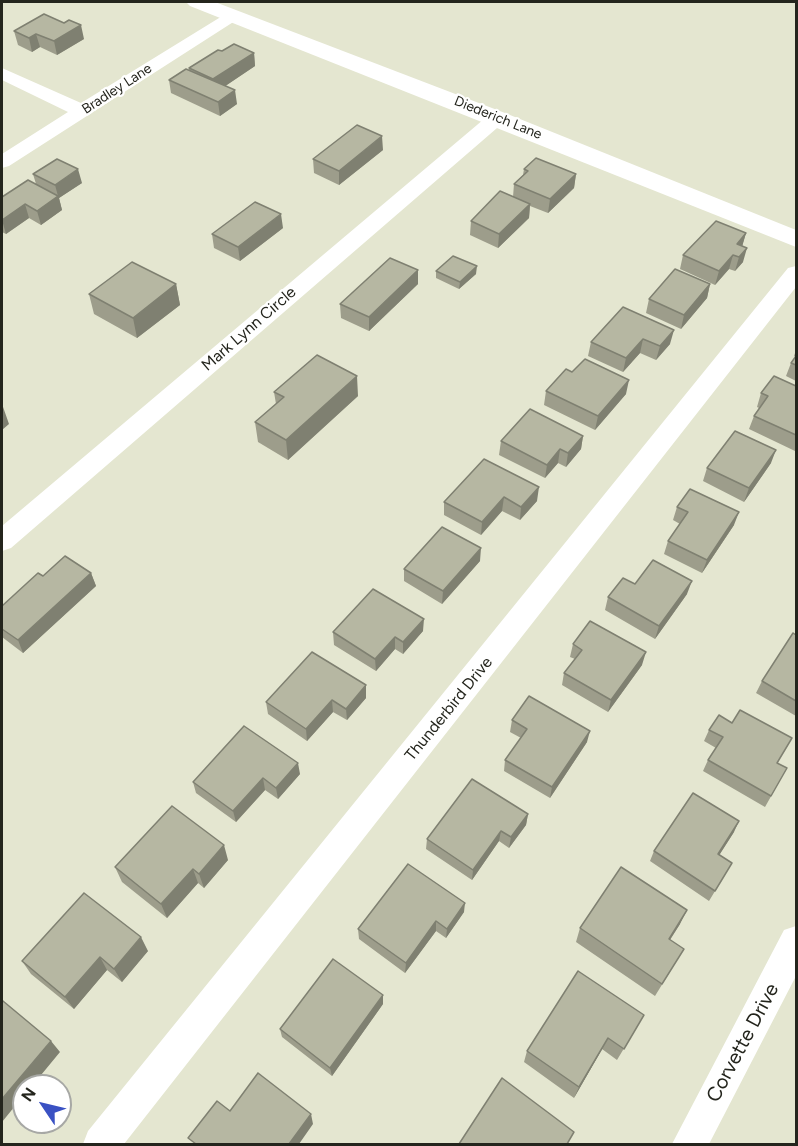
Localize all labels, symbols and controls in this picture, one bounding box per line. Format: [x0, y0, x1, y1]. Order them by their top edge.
street label: Bradley Lane [79, 60, 155, 118]
street label: Diederich Lane [452, 93, 544, 143]
street label: Mark Lynn Circle [198, 283, 300, 375]
street label: Thunderbird Drive [401, 653, 497, 765]
street label: Corvette Drive [702, 980, 784, 1106]
north arrow [12, 1074, 72, 1134]
text: N [17, 1084, 40, 1105]

